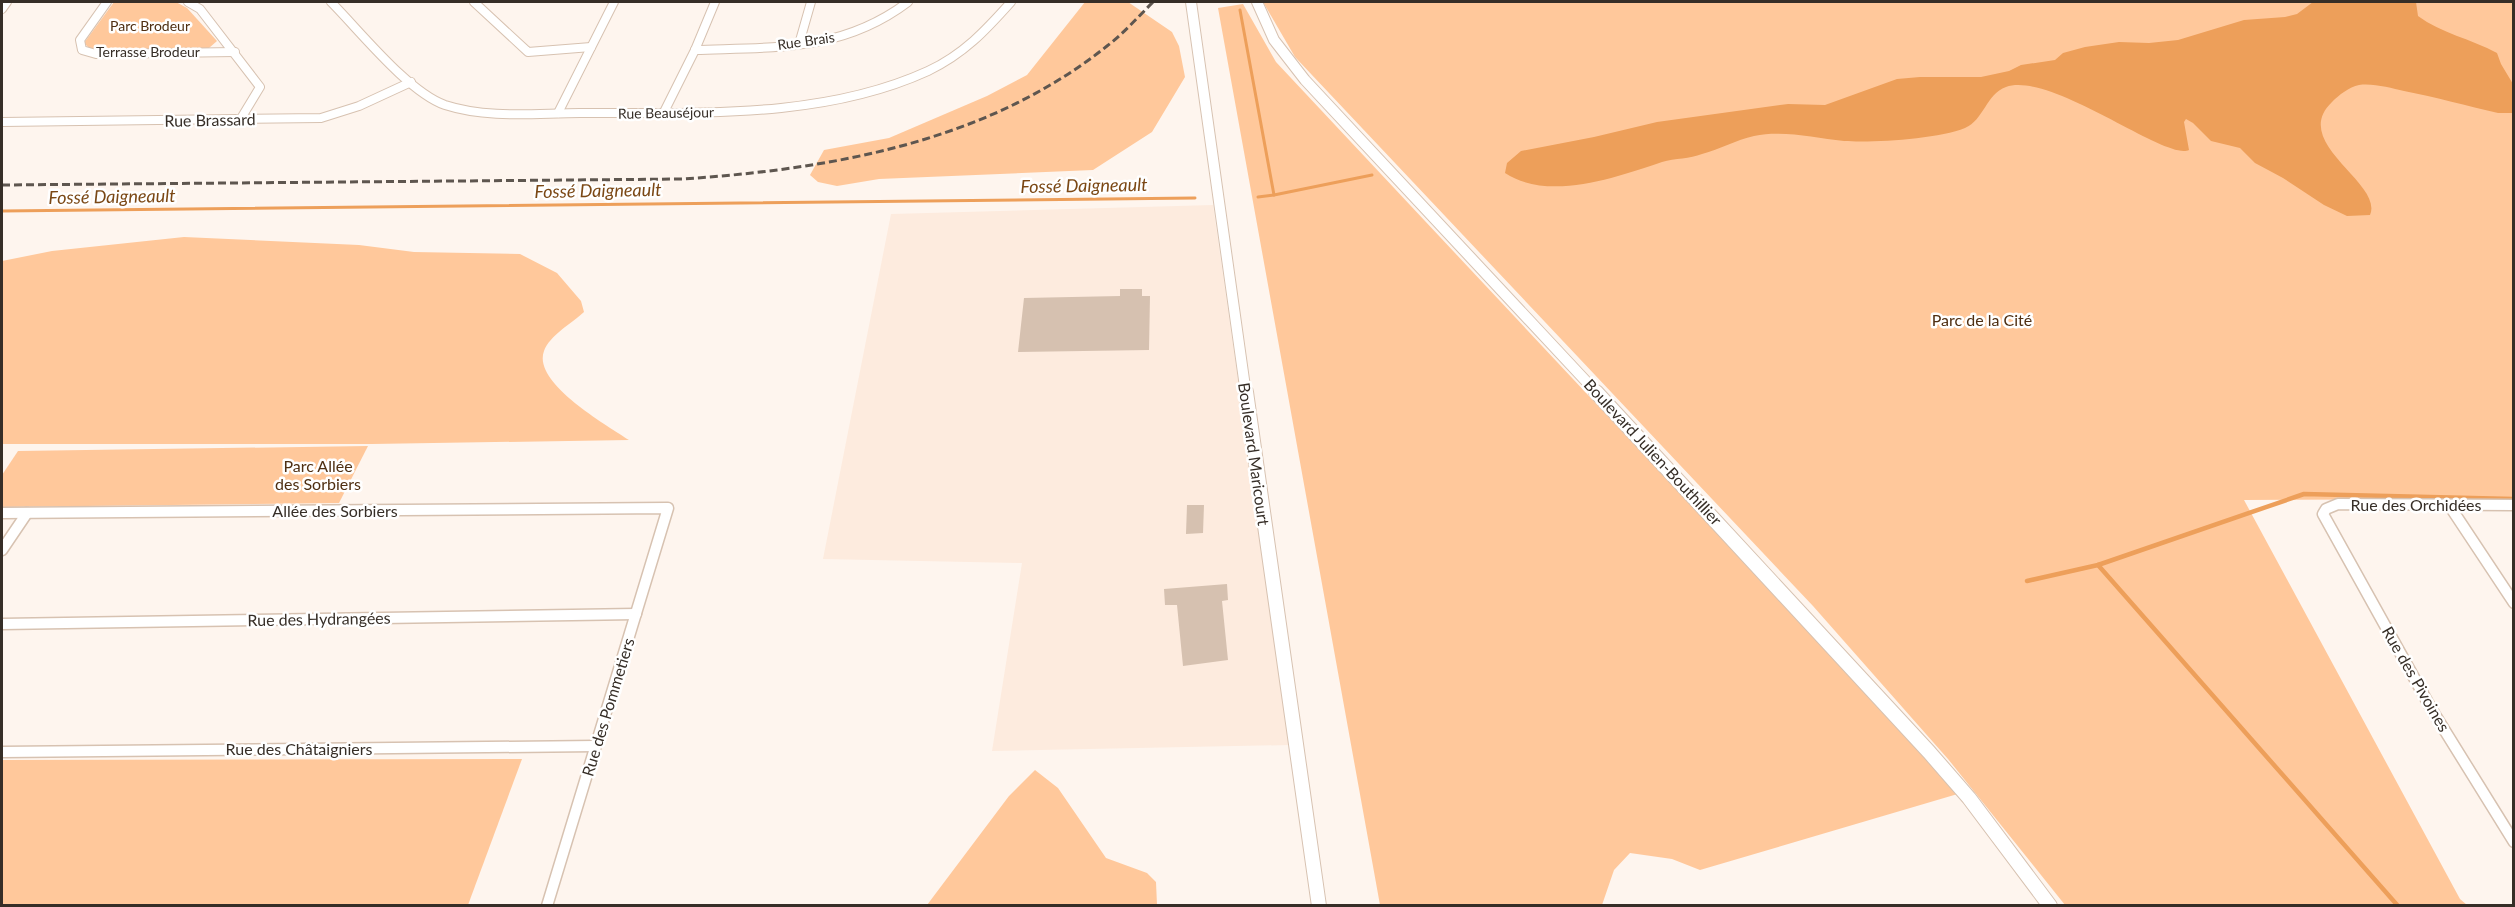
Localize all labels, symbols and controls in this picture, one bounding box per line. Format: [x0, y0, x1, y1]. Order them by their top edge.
park label: Parc Brodeur [110, 17, 190, 34]
street label: Rue Brais [776, 28, 836, 53]
street label: Terrasse Brodeur [96, 43, 200, 60]
street label: Rue Beauséjour [618, 103, 714, 122]
street label: Rue Brassard [164, 109, 256, 130]
water label: Fossé Daigneault [1020, 173, 1148, 197]
water label: Fossé Daigneault [534, 178, 662, 202]
water label: Fossé Daigneault [48, 184, 176, 208]
park label: Parc de la Cité [1932, 310, 2032, 329]
street label: Boulevard Julien-Bouthillier [1581, 375, 1726, 529]
street label: Boulevard Maricourt [1235, 381, 1274, 527]
park label: Parc Allée des Sorbiers [275, 456, 361, 493]
street label: Rue des Orchidées [2351, 495, 2482, 514]
street label: Allée des Sorbiers [272, 501, 398, 520]
street label: Rue des Hydrangées [247, 608, 391, 629]
street label: Rue des Pivoines [2379, 623, 2454, 735]
street label: Rue des Pommetiers [577, 635, 638, 778]
street label: Rue des Châtaigniers [226, 739, 372, 758]

